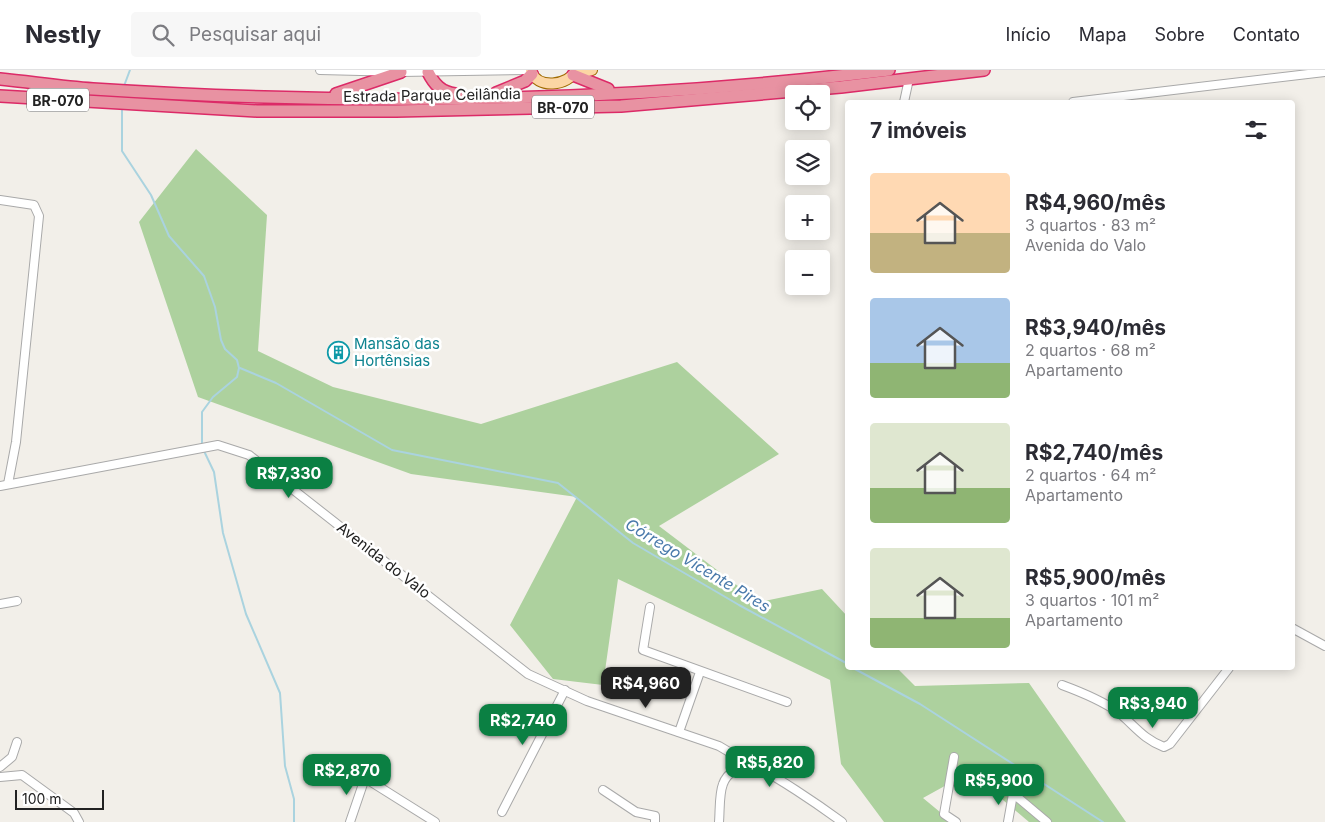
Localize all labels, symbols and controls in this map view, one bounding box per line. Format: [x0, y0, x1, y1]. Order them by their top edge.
search box [131, 12, 481, 57]
text: Nestly [25, 20, 101, 49]
icon: search [149, 21, 177, 49]
text: Pesquisar aqui [189, 23, 321, 46]
text: Início [1006, 24, 1051, 45]
text: Mapa [1079, 24, 1126, 45]
text: Sobre [1154, 24, 1205, 45]
text: Contato [1233, 24, 1300, 45]
street label: Estrada Parque Ceilândia [343, 84, 521, 106]
map controls [785, 85, 830, 295]
button: locate [785, 85, 830, 130]
road number: BR-070 [27, 88, 89, 112]
road number: BR-070 [532, 96, 594, 118]
icon: filters [1242, 116, 1270, 144]
text: 7 imóveis [870, 118, 967, 143]
button: layers [785, 140, 830, 185]
text: R$4,960/mês [1025, 190, 1166, 215]
icon: home [910, 193, 970, 253]
button: + [785, 195, 830, 240]
text: 3 quartos · 83 m² [1025, 215, 1156, 235]
text: Avenida do Valo [1025, 235, 1146, 255]
button: − [785, 250, 830, 295]
text: R$3,940/mês [1025, 315, 1166, 340]
icon: home [910, 318, 970, 378]
place label: Mansão das Hortênsias [354, 334, 440, 370]
building icon: Mansão das Hortênsias [326, 340, 350, 364]
text: 2 quartos · 68 m² [1025, 340, 1156, 360]
text: Apartamento [1025, 360, 1123, 380]
text: R$2,740/mês [1025, 440, 1163, 465]
icon: home [910, 443, 970, 503]
pin: R$7,330 [243, 456, 335, 499]
text: R$7,330 [257, 463, 321, 483]
text: 2 quartos · 64 m² [1025, 465, 1156, 485]
text: Apartamento [1025, 485, 1123, 505]
water label: Córrego Vicente Pires [622, 514, 774, 616]
street label: Avenida do Valo [333, 518, 435, 602]
text: R$5,900/mês [1025, 565, 1166, 590]
icon: home [910, 568, 970, 628]
text: 3 quartos · 101 m² [1025, 590, 1159, 610]
text: Apartamento [1025, 610, 1123, 630]
pin: R$4,960 [600, 666, 692, 709]
text: R$4,960 [612, 673, 680, 693]
pin: R$3,940 [1107, 686, 1199, 729]
text: R$3,940 [1119, 693, 1187, 713]
pin: R$2,740 [477, 704, 569, 746]
text: R$2,740 [490, 710, 556, 730]
pin: R$5,820 [724, 746, 816, 788]
text: R$5,820 [736, 752, 804, 772]
pin: R$2,870 [301, 754, 393, 796]
text: R$2,870 [314, 760, 380, 780]
pin: R$5,900 [953, 764, 1045, 806]
text: R$5,900 [965, 770, 1033, 790]
scale bar [15, 787, 104, 810]
text: 100 m [22, 790, 62, 807]

